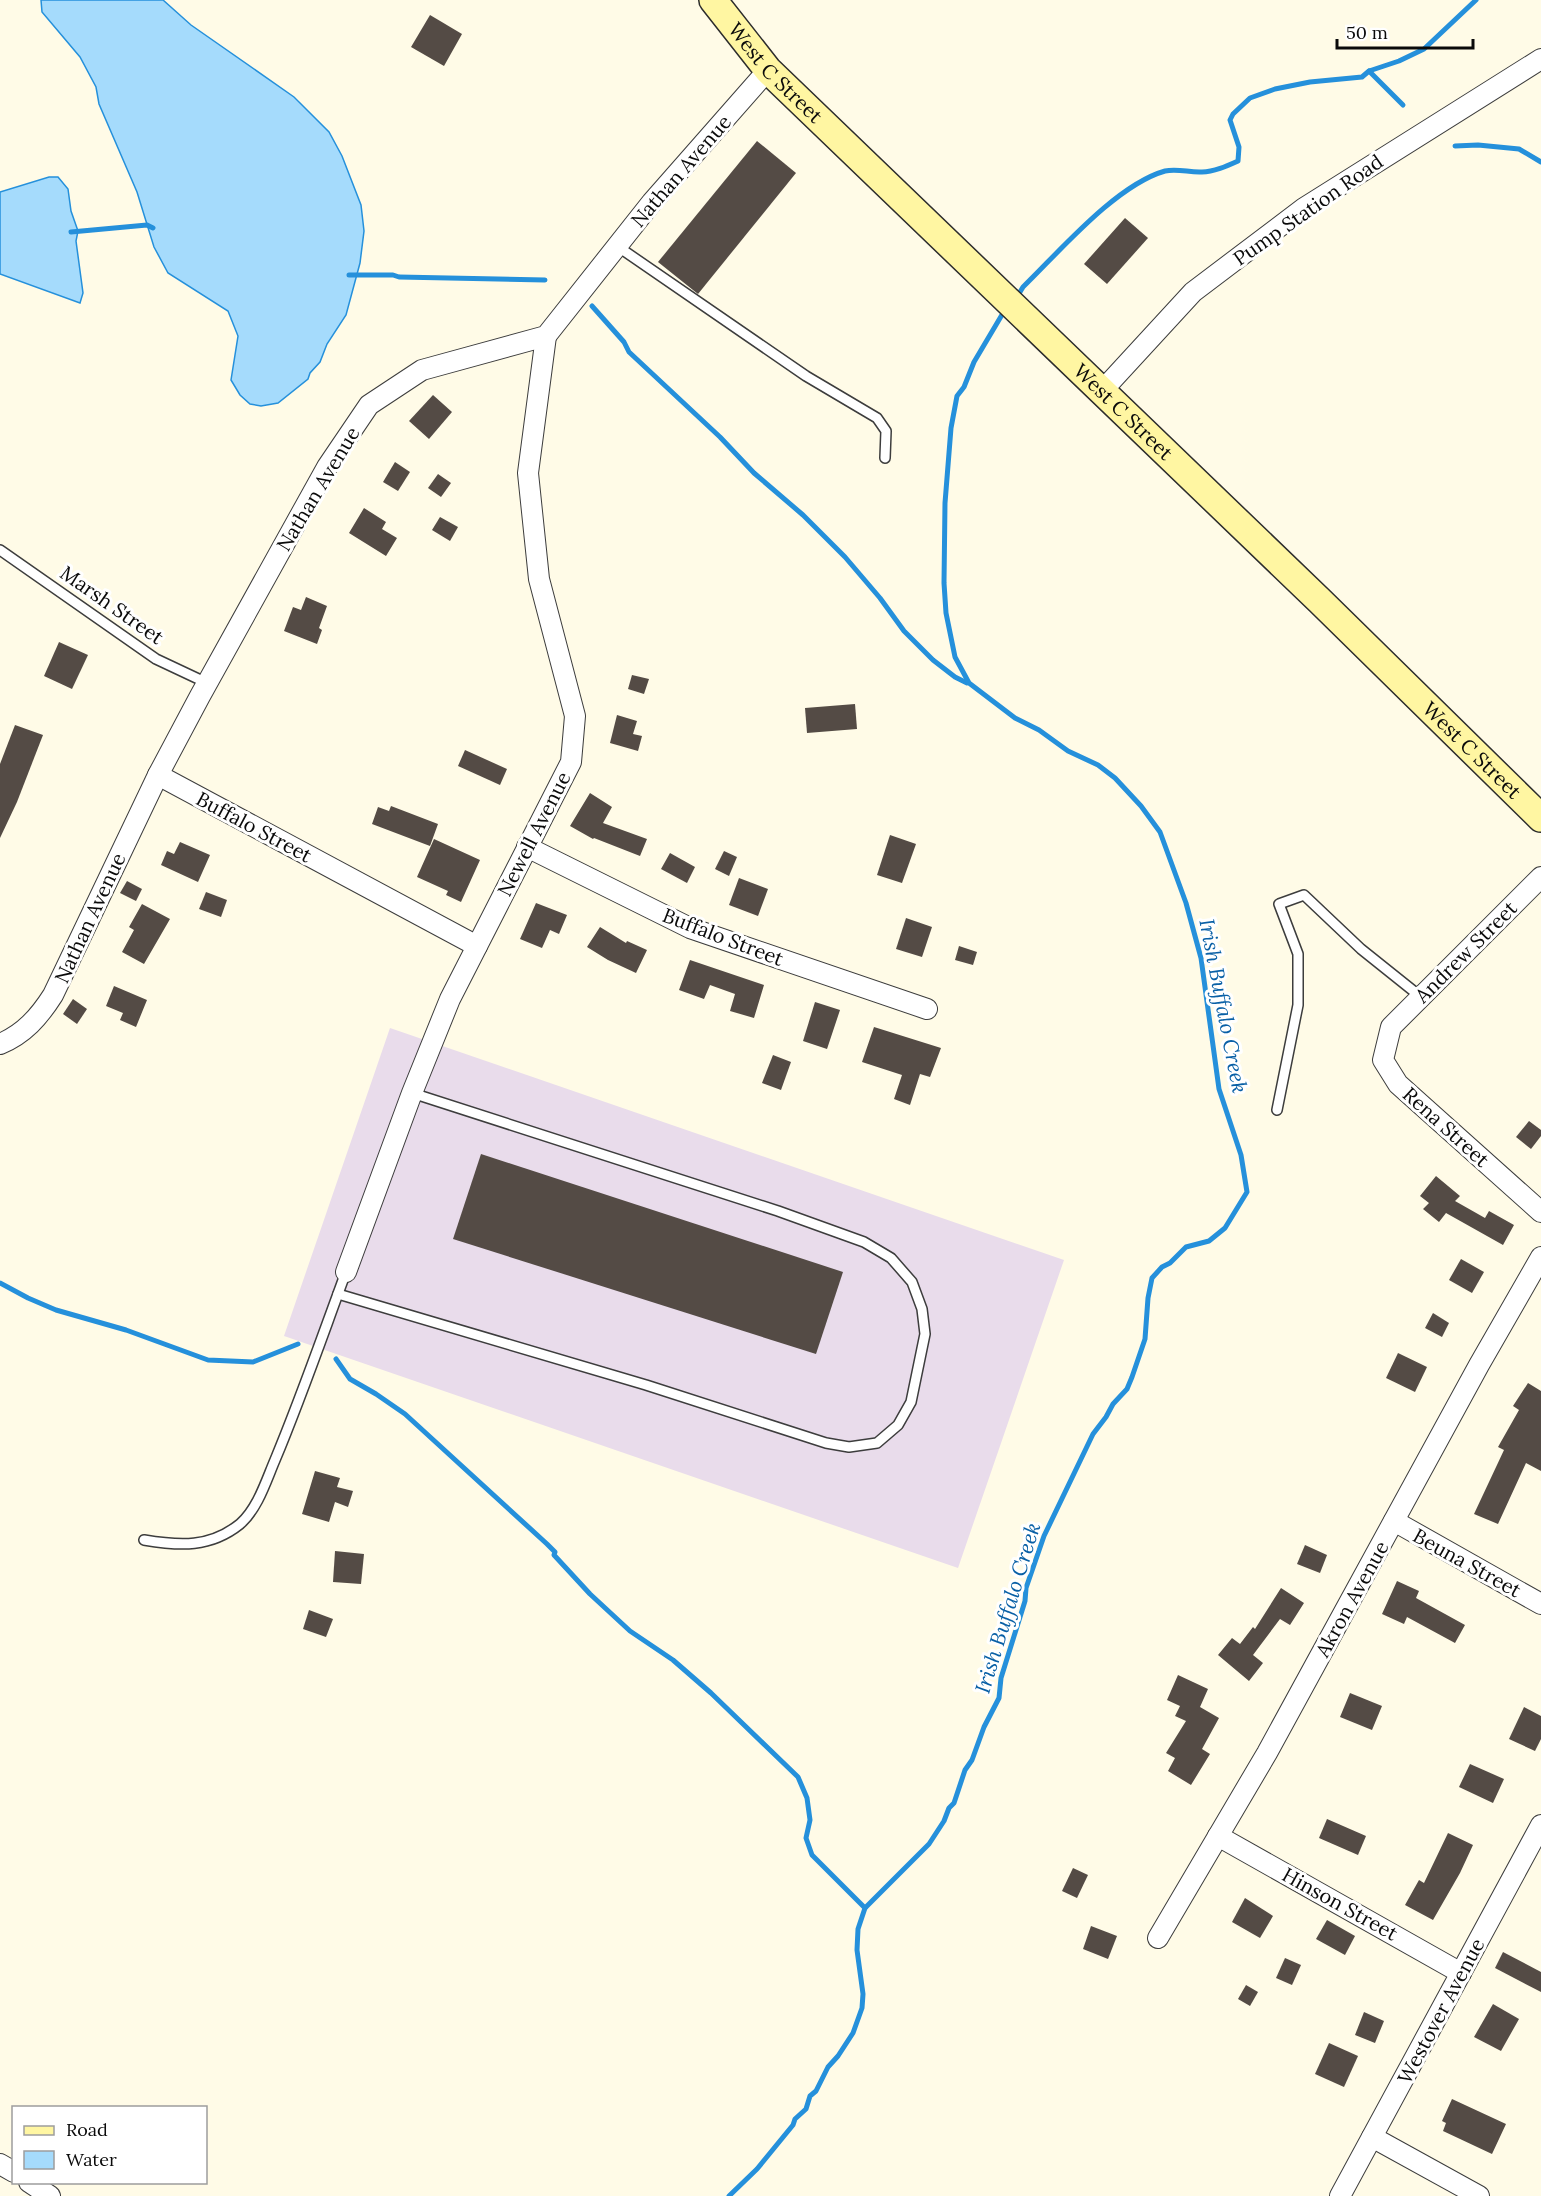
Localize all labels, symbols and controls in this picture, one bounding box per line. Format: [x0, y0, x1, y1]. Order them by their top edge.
scale bar [1337, 12, 1474, 50]
street label: West C Street [723, 17, 828, 128]
text: 50 m [1346, 21, 1388, 44]
street label: Nathan Avenue [625, 109, 736, 232]
street label: Pump Station Road [1228, 149, 1387, 271]
street label: West C Street [1069, 358, 1179, 465]
street label: Nathan Avenue [271, 422, 365, 555]
street label: Marsh Street [56, 560, 169, 650]
street label: West C Street [1418, 696, 1527, 804]
street label: Newell Avenue [491, 767, 576, 900]
street label: Buffalo Street [192, 786, 317, 868]
street label: Nathan Avenue [48, 849, 131, 987]
street label: Andrew Street [1409, 895, 1522, 1009]
street label: Buffalo Street [659, 902, 787, 971]
water label: Irish Buffalo Creek [1193, 916, 1254, 1096]
street label: Rena Street [1398, 1081, 1495, 1172]
water label: Irish Buffalo Creek [969, 1519, 1046, 1697]
street label: Beuna Street [1409, 1523, 1526, 1603]
street label: Akron Avenue [1309, 1536, 1394, 1662]
street label: Hinson Street [1278, 1862, 1403, 1946]
street label: Westover Avenue [1392, 1934, 1490, 2088]
legend [12, 2106, 207, 2184]
text: Road [66, 2118, 108, 2141]
text: Water [66, 2148, 117, 2171]

